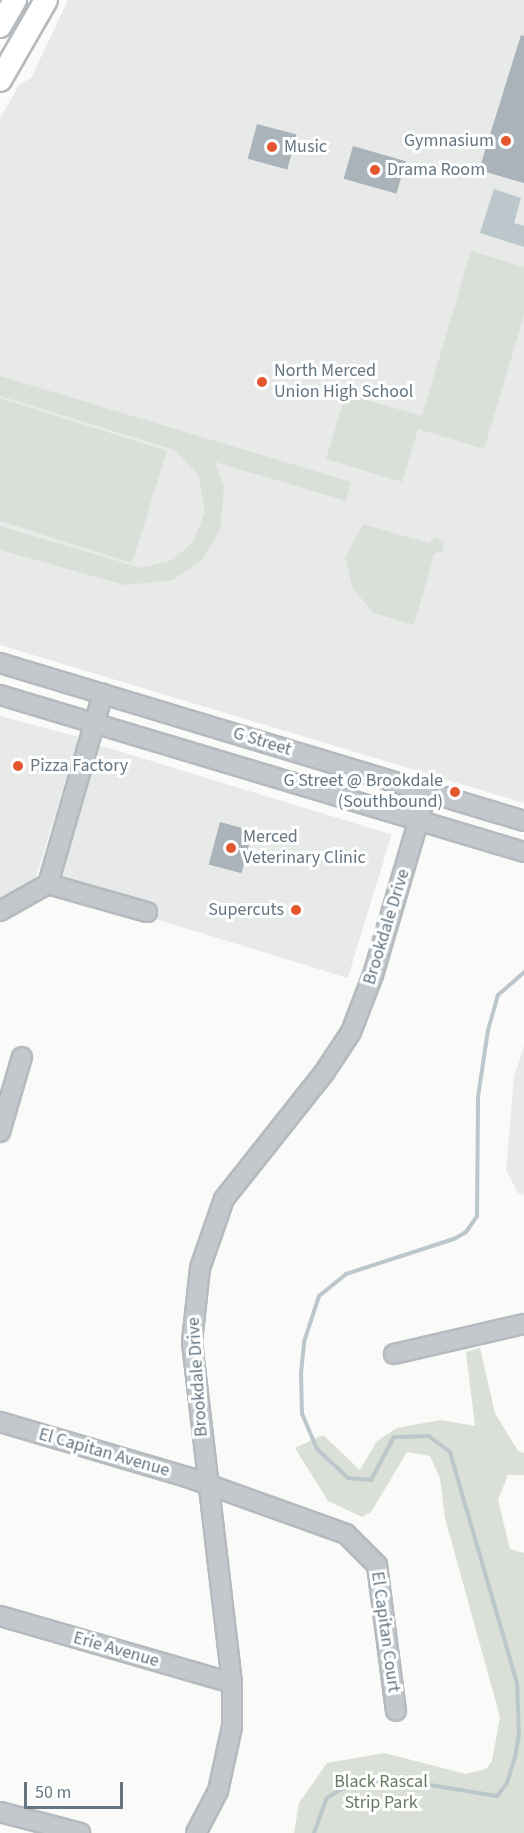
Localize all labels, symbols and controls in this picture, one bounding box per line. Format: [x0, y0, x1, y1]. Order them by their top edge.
place label: Gymnasium [404, 130, 494, 152]
marker: Gymnasium [499, 134, 513, 148]
place label: Music [284, 136, 327, 158]
marker: Music [265, 140, 279, 154]
place label: Drama Room [387, 159, 485, 181]
marker: Drama Room [368, 163, 382, 177]
place label: North Merced Union High School [274, 361, 413, 404]
marker: North Merced Union High School [255, 375, 269, 389]
street label: G Street [230, 723, 294, 761]
place label: Pizza Factory [30, 755, 128, 777]
marker: Pizza Factory [11, 759, 25, 773]
place label: G Street @ Brookdale (Southbound) [283, 771, 443, 814]
marker: G Street @ Brookdale (Southbound) [448, 785, 462, 799]
place label: Merced Veterinary Clinic [243, 827, 366, 870]
marker: Merced Veterinary Clinic [224, 841, 238, 855]
street label: Brookdale Drive [359, 866, 415, 988]
place label: Supercuts [208, 899, 284, 921]
marker: Supercuts [289, 903, 303, 917]
street label: Brookdale Drive [183, 1316, 213, 1438]
street label: El Capitan Avenue [36, 1424, 172, 1482]
street label: El Capitan Court [366, 1570, 404, 1694]
street label: Erie Avenue [71, 1627, 161, 1673]
scale bar [27, 1770, 126, 1808]
park label: Black Rascal Strip Park [334, 1772, 428, 1814]
text: 50 m [35, 1780, 71, 1805]

